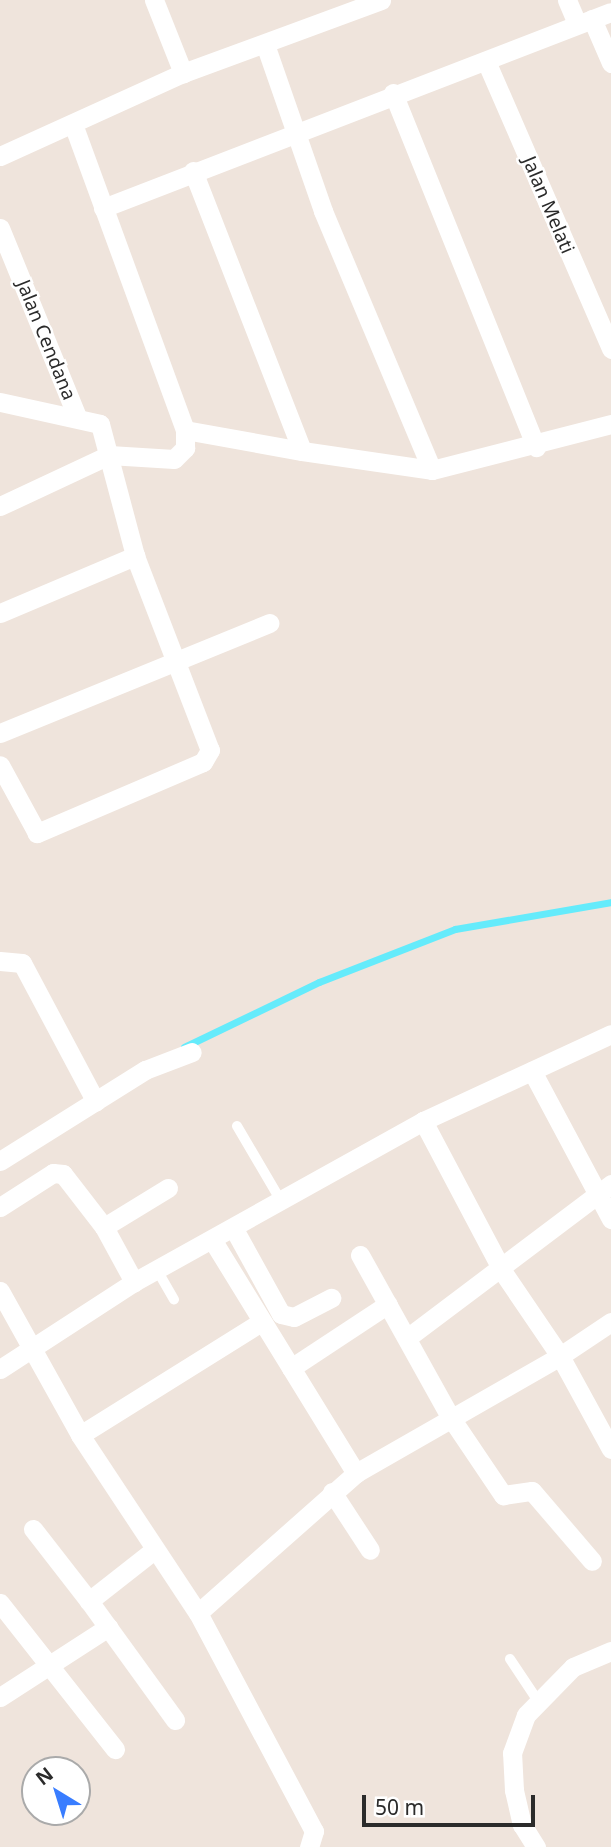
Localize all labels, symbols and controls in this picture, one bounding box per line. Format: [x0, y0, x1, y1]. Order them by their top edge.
street label: Jalan Melati [517, 153, 579, 257]
street label: Jalan Cendana [12, 277, 80, 403]
north arrow [21, 1756, 91, 1826]
text: N [30, 1761, 58, 1791]
scale bar [366, 1780, 539, 1824]
text: 50 m [375, 1793, 424, 1821]

